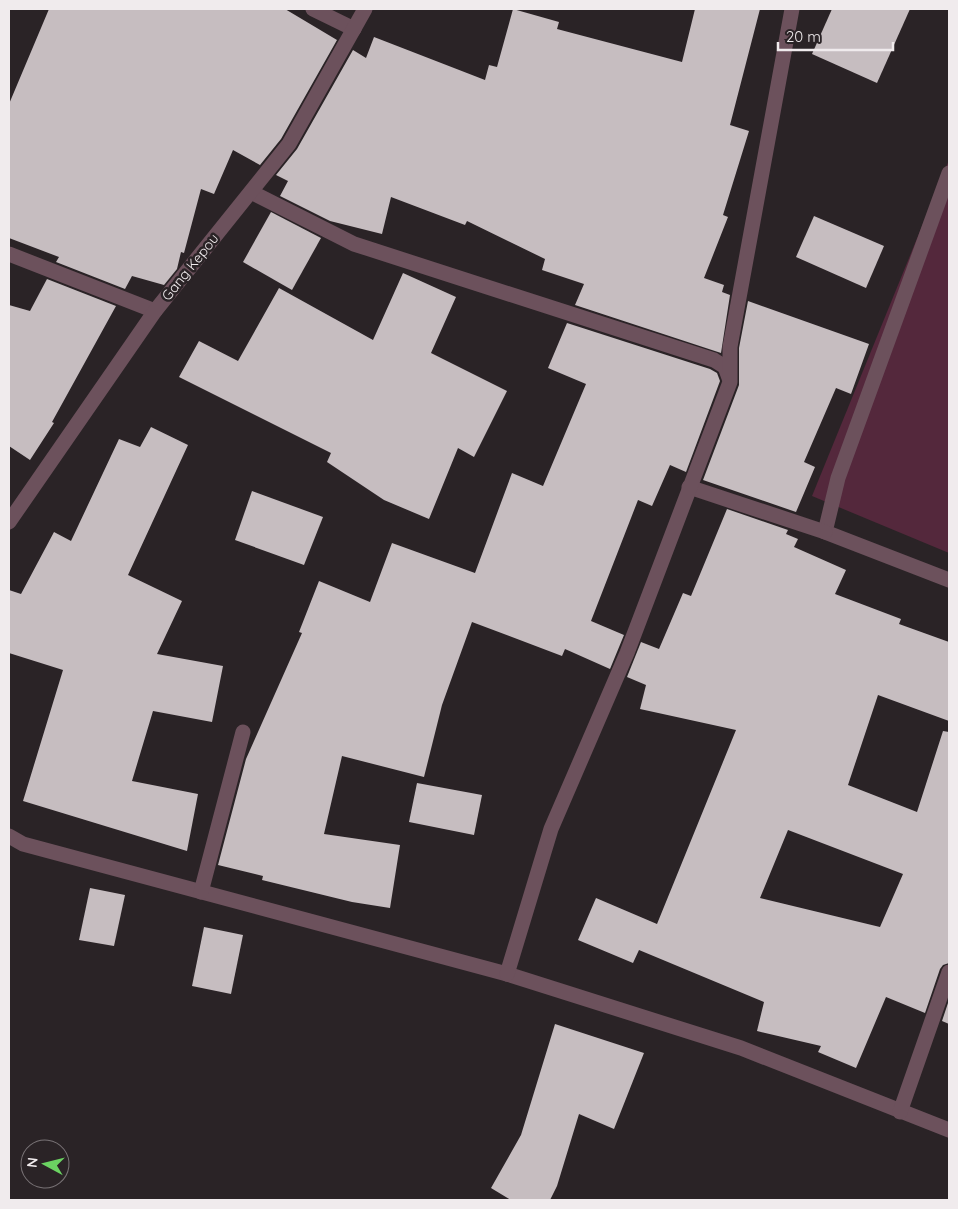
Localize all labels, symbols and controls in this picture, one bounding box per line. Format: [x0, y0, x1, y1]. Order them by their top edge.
scale bar [778, 20, 893, 52]
text: 20 m [786, 27, 821, 46]
street label: Gang Kepou [158, 230, 222, 304]
north arrow [20, 1139, 70, 1189]
text: N [23, 1156, 42, 1169]

